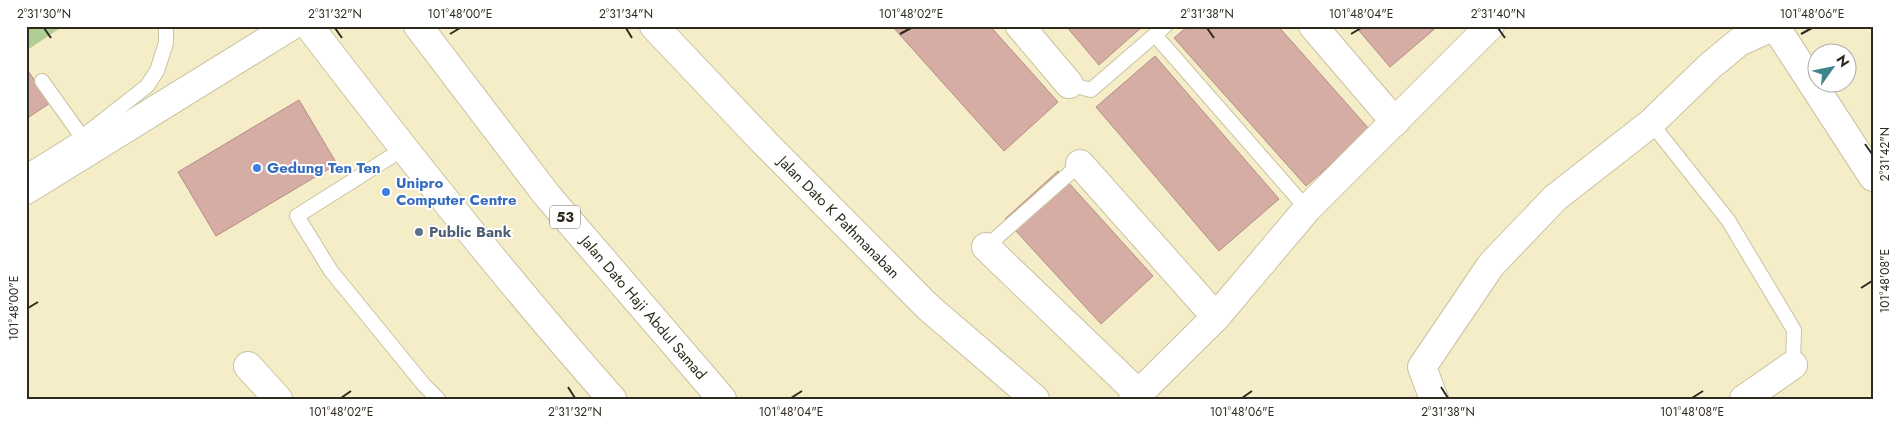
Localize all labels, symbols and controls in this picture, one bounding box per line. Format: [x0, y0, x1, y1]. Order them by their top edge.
text: 2°31'30"N [17, 5, 71, 23]
text: 2°31'32"N [308, 5, 362, 23]
text: 101°48'00"E [428, 5, 492, 23]
text: 2°31'34"N [599, 5, 653, 23]
text: 101°48'02"E [879, 5, 943, 23]
text: 2°31'38"N [1180, 5, 1234, 23]
text: 101°48'04"E [1329, 5, 1393, 23]
text: 2°31'40"N [1471, 5, 1525, 23]
text: 101°48'06"E [1780, 5, 1844, 23]
north arrow [1806, 42, 1856, 92]
text: N [1831, 51, 1854, 71]
text: 2°31'42"N [1876, 127, 1894, 181]
street label: Jalan Dato K Pathmanaban [772, 150, 905, 283]
place label: Gedung Ten Ten [267, 157, 381, 179]
marker: Gedung Ten Ten [251, 162, 263, 174]
place label: Unipro Computer Centre [396, 172, 517, 211]
marker: Unipro Computer Centre [380, 186, 392, 198]
road number: 53 [550, 206, 580, 228]
place label: Public Bank [429, 221, 512, 243]
marker: Public Bank [413, 226, 425, 238]
street label: Jalan Dato Haji Abdul Samad [574, 229, 712, 384]
text: 101°48'08"E [1876, 249, 1894, 313]
text: 101°48'00"E [5, 276, 23, 340]
text: 101°48'02"E [309, 403, 373, 421]
text: 2°31'32"N [548, 403, 602, 421]
text: 101°48'04"E [759, 403, 823, 421]
text: 101°48'06"E [1210, 403, 1274, 421]
text: 2°31'38"N [1421, 403, 1475, 421]
text: 101°48'08"E [1660, 403, 1724, 421]

